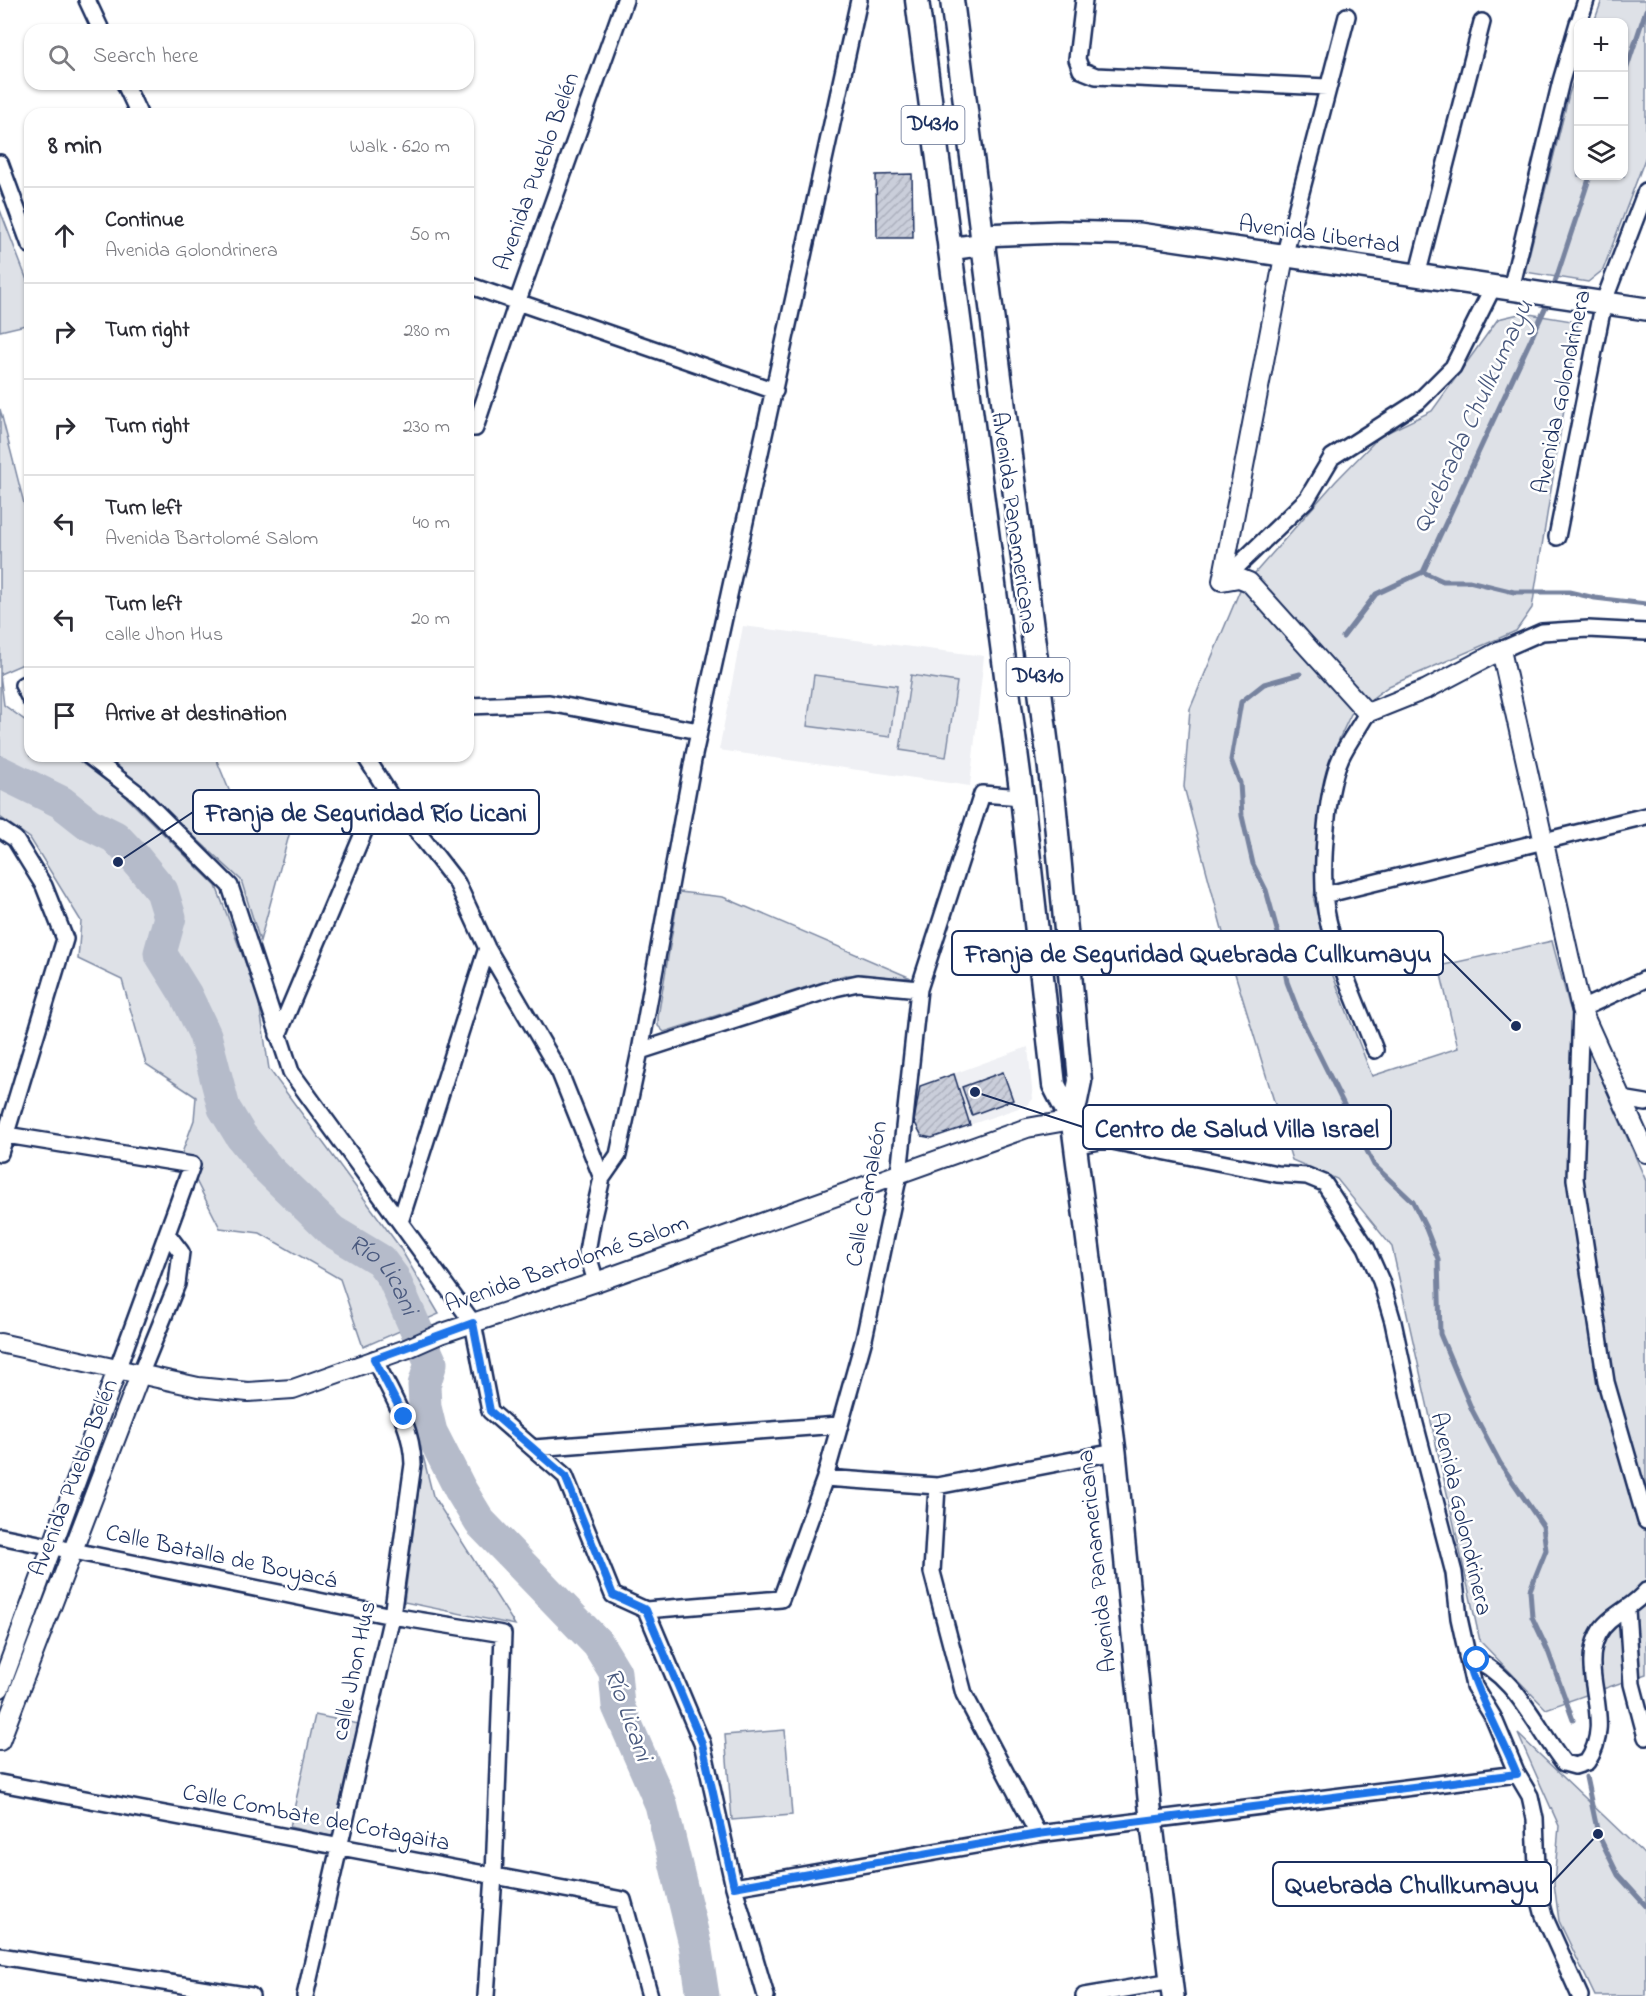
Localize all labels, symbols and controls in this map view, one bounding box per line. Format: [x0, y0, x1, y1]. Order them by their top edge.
map controls [1574, 18, 1628, 180]
button: + [1574, 18, 1628, 72]
search box [24, 24, 474, 90]
icon: search [45, 41, 78, 74]
text: Search here [93, 41, 198, 73]
street label: Avenida Pueblo Belén [486, 68, 590, 276]
button: − [1574, 72, 1628, 126]
road number: D4310 [902, 106, 964, 144]
button: layers [1574, 126, 1628, 180]
text: 8 min [48, 128, 102, 166]
text: Walk · 620 m [349, 133, 450, 162]
text: Continue [105, 205, 184, 237]
street label: Avenida Libertad [1236, 207, 1402, 265]
icon: ahead [48, 219, 81, 252]
text: 50 m [409, 221, 450, 250]
text: Avenida Golondrinera [105, 237, 278, 266]
street label: Avenida Golondrinera [1524, 287, 1602, 497]
water label: Quebrada Chullkumayu [1403, 294, 1545, 540]
icon: right [48, 315, 81, 348]
text: Turn right [105, 315, 190, 347]
text: 280 m [403, 317, 450, 346]
street label: Avenida Panamericana [980, 410, 1046, 636]
icon: right [48, 411, 81, 444]
text: Turn right [105, 411, 190, 443]
text: 230 m [403, 413, 450, 442]
text: Turn left [105, 493, 182, 525]
icon: left [48, 507, 81, 540]
text: 40 m [413, 509, 450, 538]
text: Avenida Bartolomé Salom [105, 525, 318, 554]
text: Turn left [105, 589, 182, 621]
icon: left [48, 603, 81, 636]
text: 20 m [411, 605, 450, 634]
text: calle Jhon Hus [105, 621, 223, 650]
road number: D4310 [1006, 658, 1070, 696]
icon: arrive [48, 699, 81, 732]
text: Arrive at destination [105, 699, 287, 731]
callout: Franja de Seguridad Río Licani [193, 790, 539, 834]
text: Franja de Seguridad Río Licani [203, 796, 527, 835]
callout: Franja de Seguridad Quebrada Cullkumayu [952, 931, 1443, 975]
text: Franja de Seguridad Quebrada Cullkumayu [962, 937, 1432, 976]
callout: Centro de Salud Villa Israel [1083, 1105, 1391, 1149]
text: Centro de Salud Villa Israel [1095, 1112, 1379, 1150]
street label: Calle Camaleón [838, 1118, 898, 1270]
street label: Avenida Bartolomé Salom [440, 1207, 694, 1323]
water label: Río Licani [340, 1226, 428, 1324]
street label: Avenida Pueblo Belén [21, 1374, 129, 1582]
route end [390, 1403, 416, 1429]
street label: Avenida Golondrinera [1420, 1409, 1500, 1619]
street label: Avenida Panamericana [1069, 1448, 1127, 1674]
street label: Calle Batalla de Boyacá [102, 1516, 340, 1601]
street label: calle Jhon Hus [323, 1598, 387, 1744]
route start [1463, 1646, 1489, 1672]
water label: Río Licani [593, 1663, 662, 1769]
street label: Calle Combate de Cotagaita [179, 1776, 453, 1862]
callout: Quebrada Chullkumayu [1273, 1862, 1551, 1906]
text: Quebrada Chullkumayu [1285, 1868, 1539, 1906]

